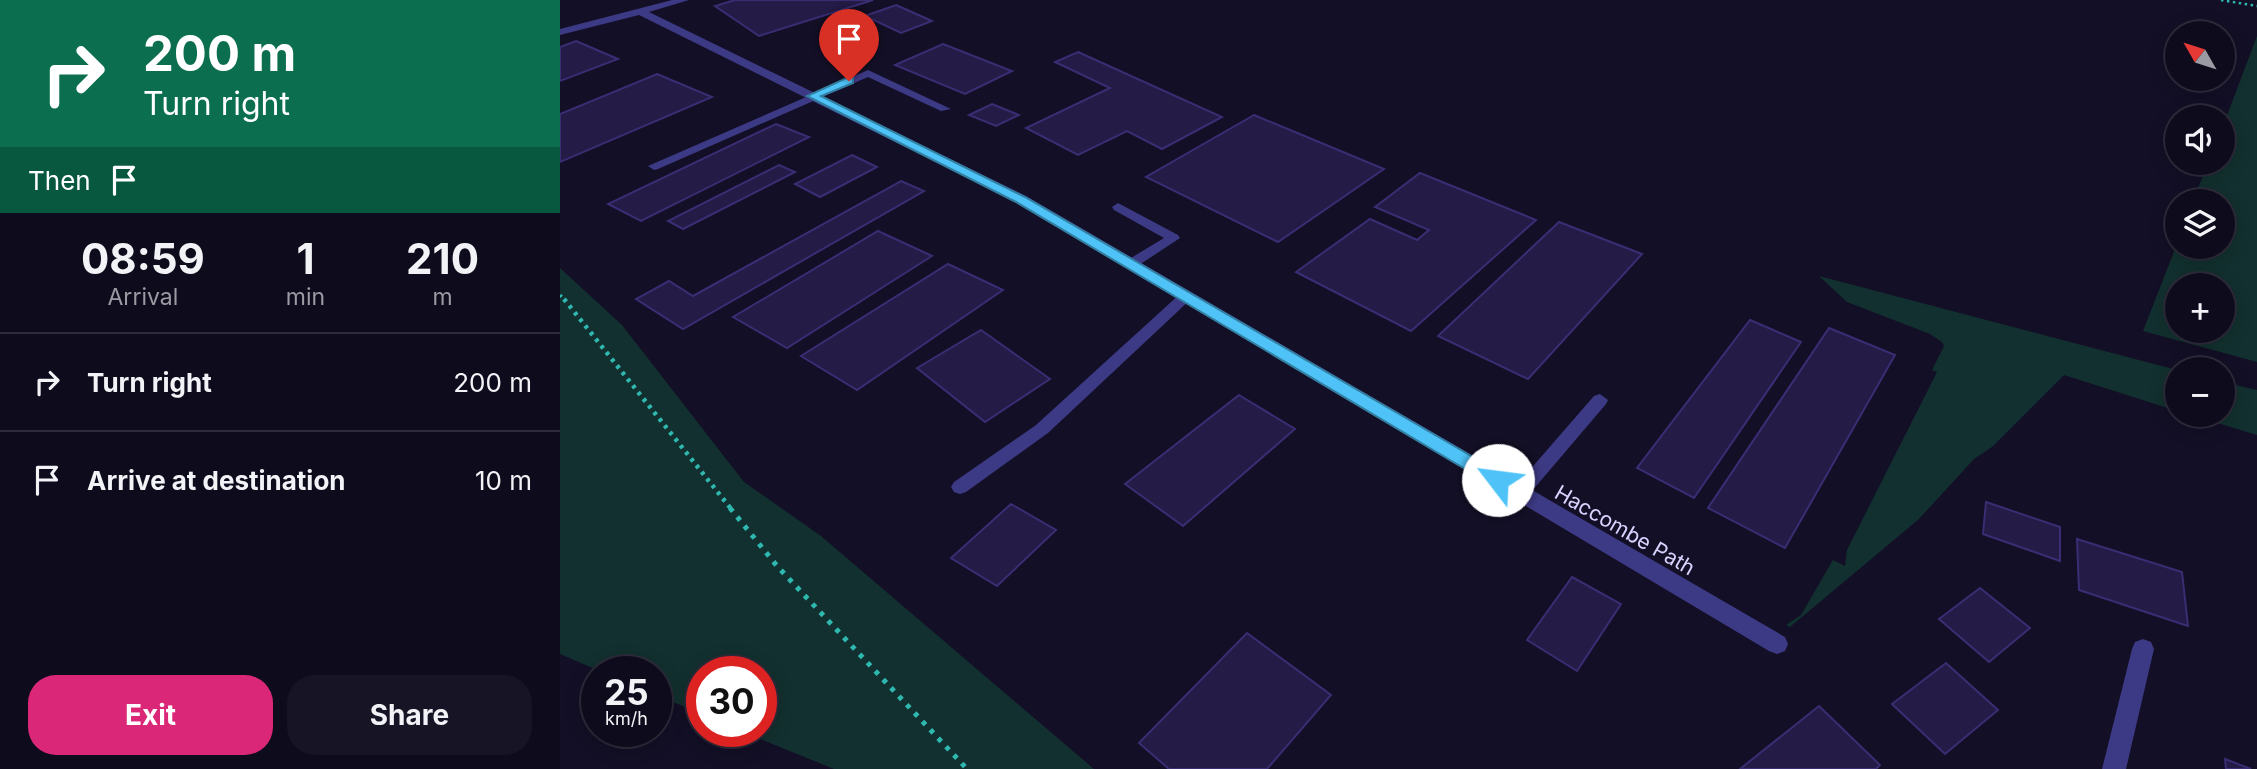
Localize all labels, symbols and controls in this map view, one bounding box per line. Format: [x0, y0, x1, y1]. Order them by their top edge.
pin [819, 9, 879, 81]
icon: arrive [830, 20, 868, 58]
north arrow [2165, 21, 2235, 91]
map controls [2165, 21, 2235, 427]
text: 200 m [143, 24, 296, 83]
icon: right [28, 28, 119, 119]
text: Turn right [143, 84, 290, 123]
button: sound [2165, 105, 2235, 175]
icon: arrive [105, 161, 143, 199]
text: Then [28, 165, 91, 196]
button: layers [2165, 189, 2235, 259]
text: 08:59 [81, 233, 205, 284]
text: 1 [296, 233, 314, 284]
text: 210 [406, 233, 479, 284]
button: + [2165, 273, 2235, 343]
text: Arrival [108, 283, 178, 311]
text: min [286, 283, 325, 311]
text: m [432, 283, 453, 311]
button: − [2165, 357, 2235, 427]
icon: right [28, 363, 66, 401]
text: Turn right [87, 367, 212, 398]
text: 200 m [453, 367, 532, 398]
position arrow [1461, 443, 1535, 517]
icon: arrive [28, 461, 66, 499]
text: Arrive at destination [87, 465, 346, 496]
text: 10 m [475, 465, 532, 496]
street label: Haccombe Path [1550, 480, 1700, 580]
speed limit sign: 30 [686, 656, 777, 747]
text: 25 [604, 671, 649, 713]
button: Exit [28, 675, 273, 755]
button: Share [287, 675, 532, 755]
text: km/h [605, 708, 648, 729]

